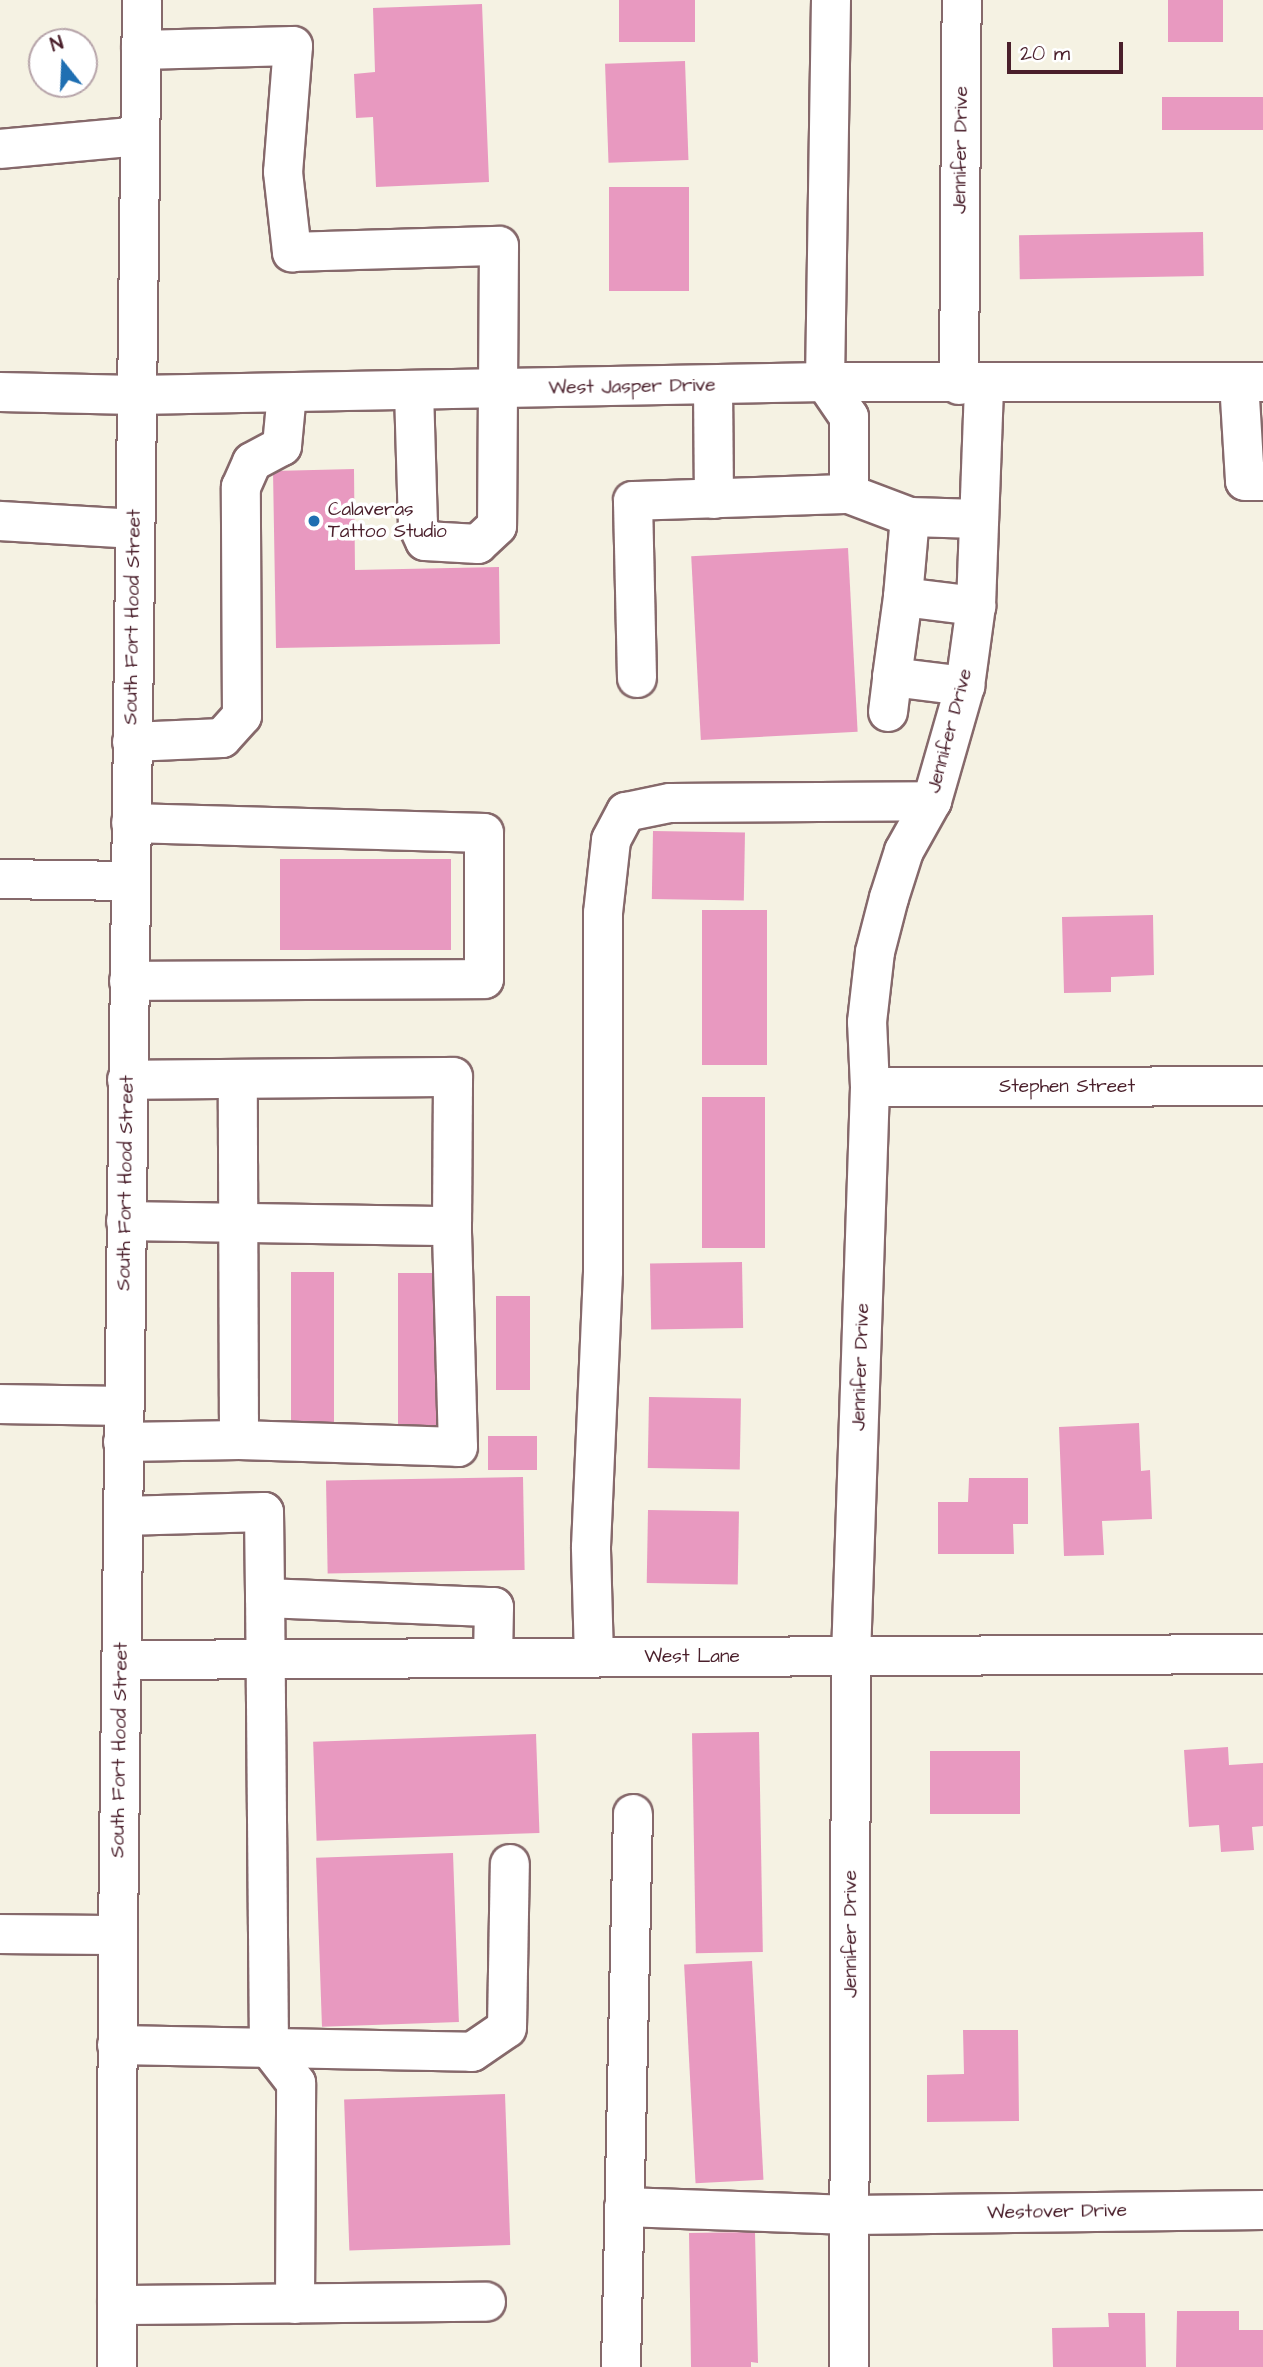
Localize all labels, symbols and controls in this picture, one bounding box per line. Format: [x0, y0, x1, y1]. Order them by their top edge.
north arrow [28, 28, 98, 98]
scale bar [1011, 28, 1126, 72]
text: N [47, 30, 67, 59]
text: 20 m [1020, 39, 1070, 68]
street label: Jennifer Drive [948, 86, 974, 214]
street label: West Jasper Drive [548, 374, 716, 400]
place label: Calaveras Tattoo Studio [328, 499, 447, 543]
street label: South Fort Hood Street [120, 509, 146, 725]
marker: Calaveras Tattoo Studio [306, 513, 322, 529]
street label: Jennifer Drive [922, 666, 978, 796]
street label: South Fort Hood Street [113, 1075, 139, 1291]
street label: Stephen Street [999, 1076, 1135, 1098]
street label: Jennifer Drive [847, 1303, 875, 1431]
street label: South Fort Hood Street [107, 1642, 133, 1858]
street label: West Lane [644, 1646, 740, 1668]
street label: Jennifer Drive [840, 1870, 862, 1998]
street label: Westover Drive [987, 2199, 1127, 2225]

